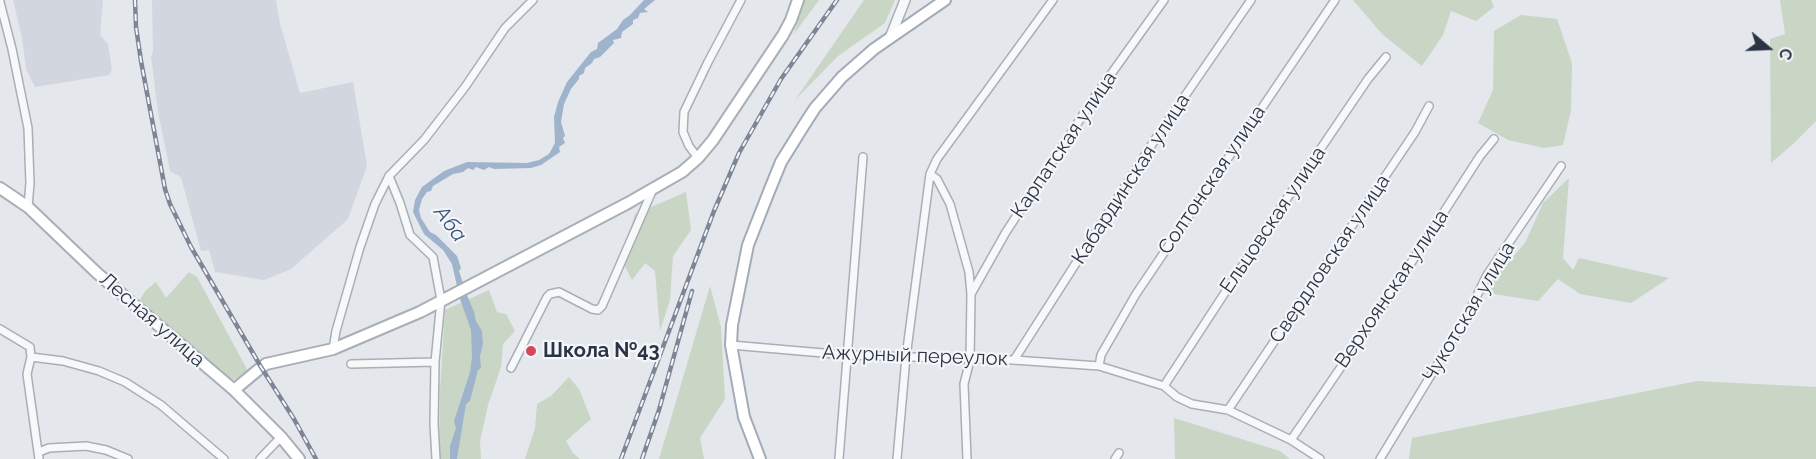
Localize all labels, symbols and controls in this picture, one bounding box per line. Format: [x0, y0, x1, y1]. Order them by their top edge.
north arrow [1738, 18, 1798, 78]
text: С [1775, 46, 1796, 62]
street label: Карпатская улица [1006, 67, 1122, 223]
street label: Кабардинская улица [1067, 89, 1195, 269]
street label: Солтонская улица [1153, 101, 1271, 259]
street label: Ельцовская улица [1215, 142, 1331, 298]
street label: Свердловская улица [1265, 170, 1395, 348]
water label: Аба [428, 201, 472, 247]
street label: Верхоянская улица [1330, 205, 1454, 373]
street label: Чукотская улица [1418, 238, 1520, 386]
street label: Лесная улица [94, 268, 210, 372]
place label: Школа №43 [543, 339, 660, 363]
street label: Ажурный переулок [822, 341, 1008, 371]
marker: Школа №43 [524, 344, 538, 358]

